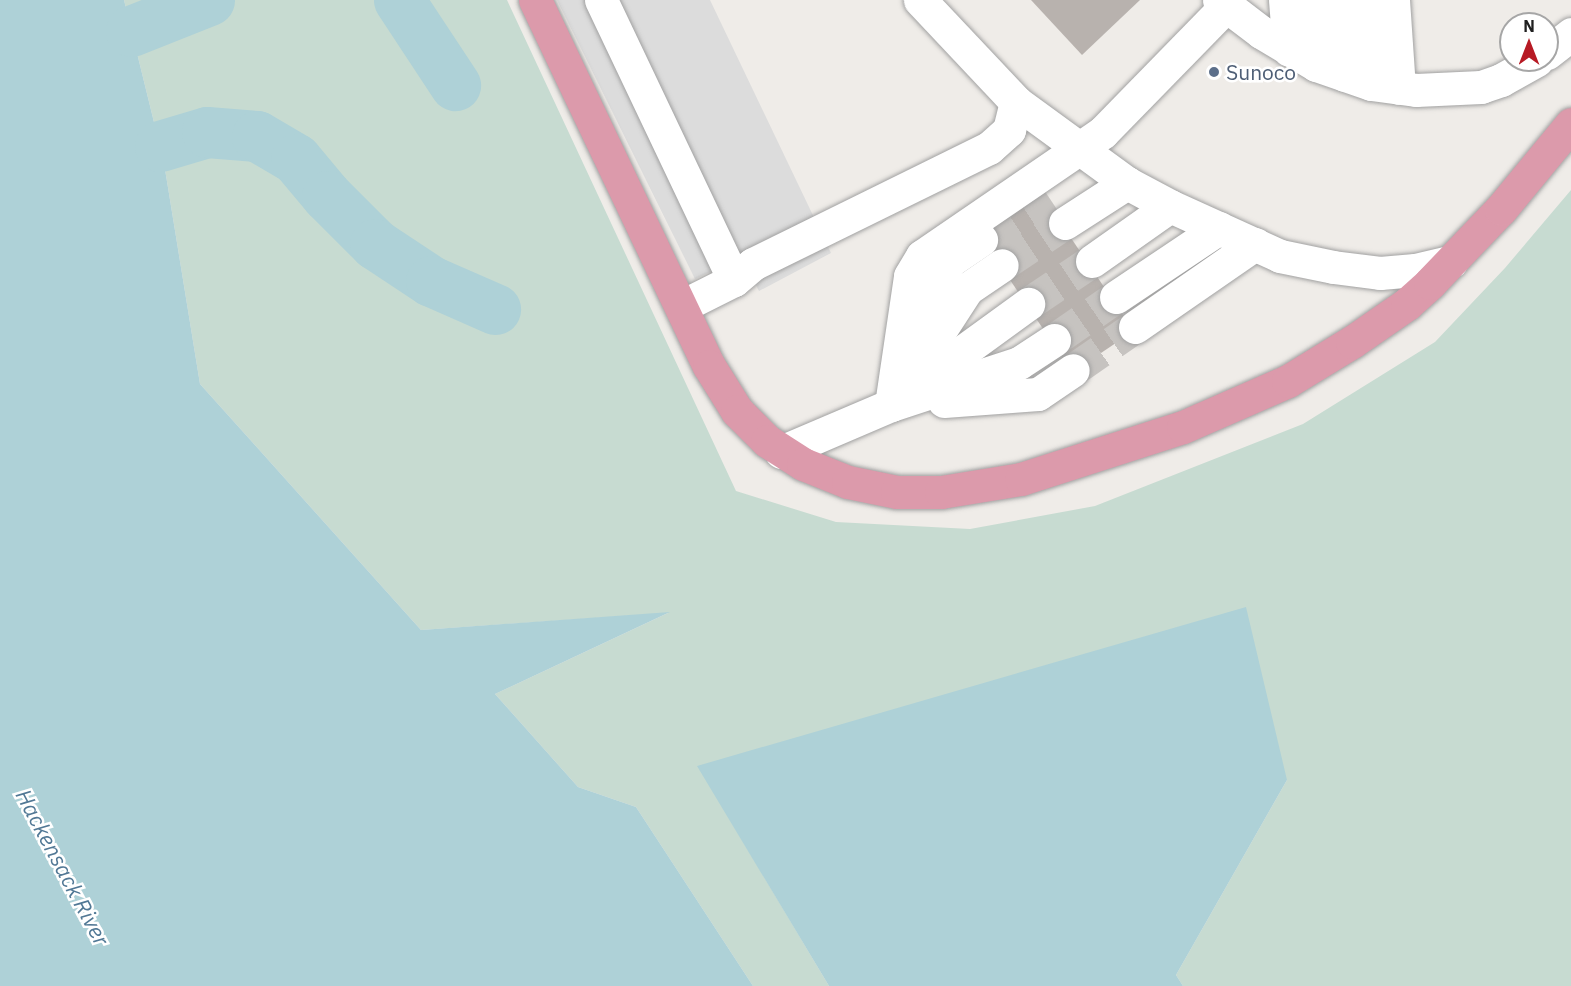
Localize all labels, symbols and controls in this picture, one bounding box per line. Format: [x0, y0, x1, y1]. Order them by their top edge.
north arrow [1499, 12, 1559, 72]
text: N [1523, 16, 1535, 36]
place label: Sunoco [1226, 59, 1296, 85]
marker: Sunoco [1207, 65, 1221, 79]
water label: Hackensack River [11, 784, 115, 950]

